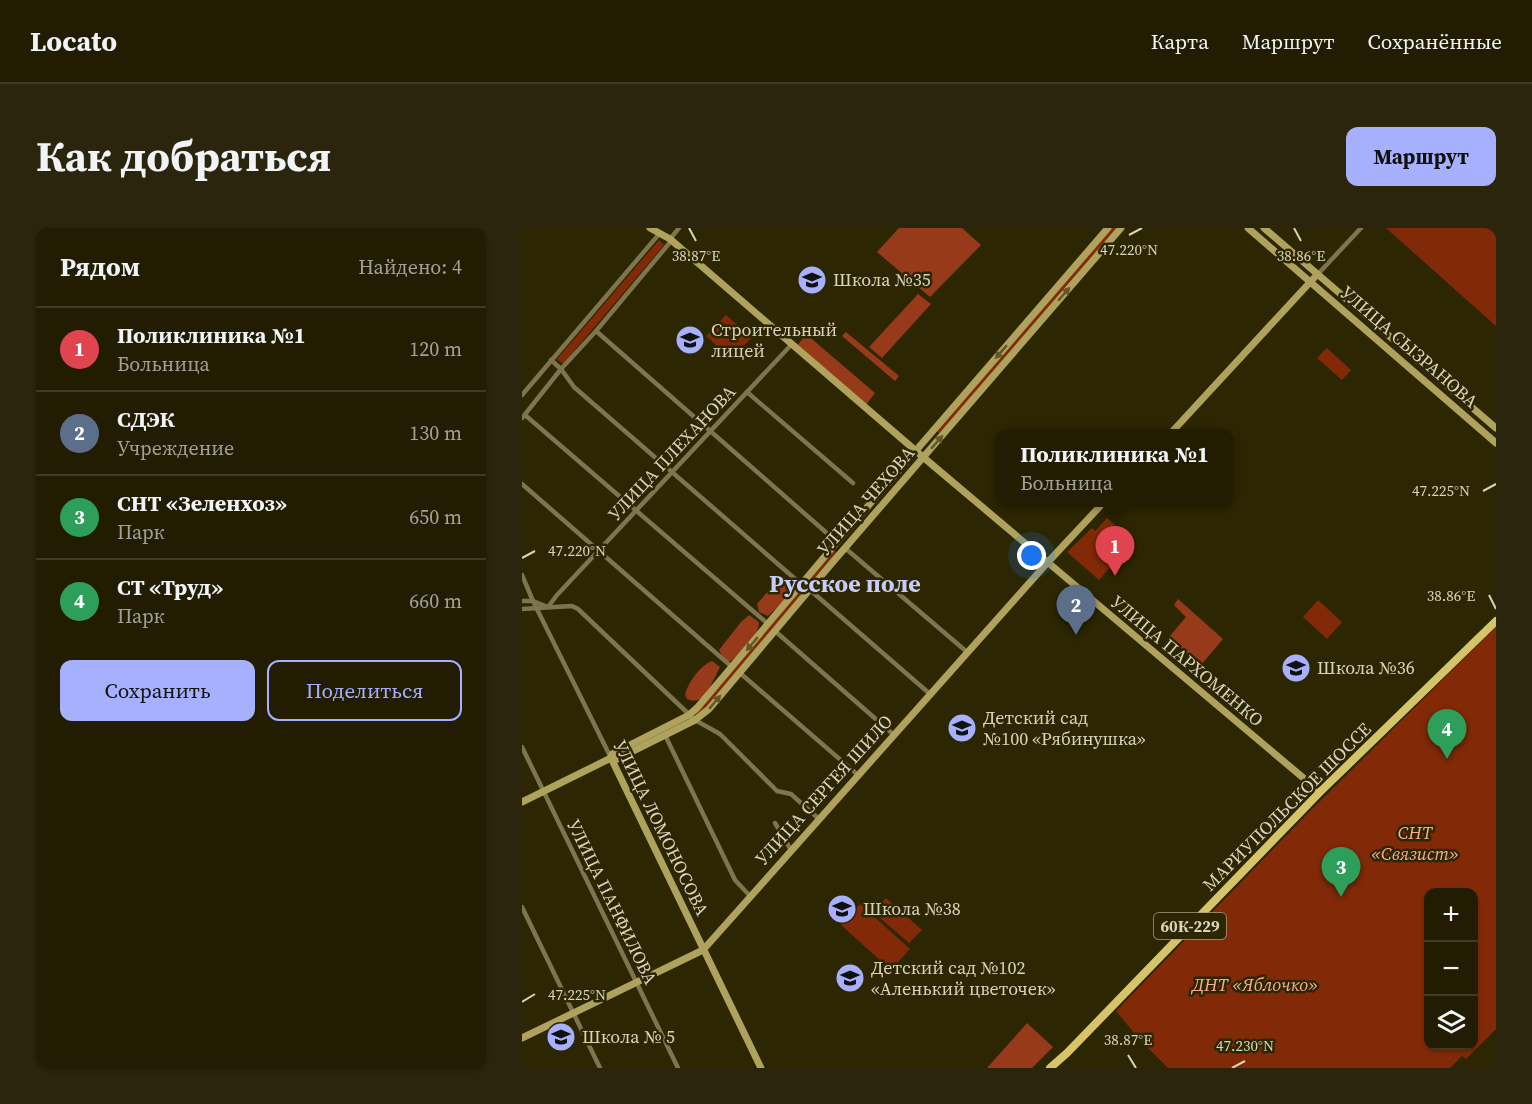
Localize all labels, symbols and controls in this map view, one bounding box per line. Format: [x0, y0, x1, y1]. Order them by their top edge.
text: Locato [30, 22, 117, 60]
text: Карта [1151, 27, 1209, 56]
text: Маршрут [1242, 27, 1335, 56]
text: Сохранённые [1368, 27, 1502, 56]
text: Как добраться [36, 127, 331, 185]
button: Маршрут [1346, 127, 1496, 186]
text: 47.220°N [1100, 239, 1158, 260]
text: 38.87°E [672, 245, 720, 266]
text: 38.86°E [1277, 245, 1325, 266]
text: Рядом [60, 249, 140, 285]
text: Найдено: 4 [358, 253, 462, 281]
school or university icon: Школа №35 [796, 264, 828, 296]
place label: Школа №35 [833, 267, 931, 292]
street label: УЛИЦА СЫЗРАНОВА [1335, 280, 1483, 413]
one-way arrow [1057, 287, 1070, 302]
place label: Строительный лицей [711, 317, 837, 363]
text: Поликлиника №1 [117, 320, 306, 350]
school or university icon: Строительный лицей [674, 324, 706, 356]
text: 1 [74, 335, 85, 363]
text: 120 m [409, 335, 462, 363]
one-way arrow [995, 344, 1008, 359]
text: Больница [117, 350, 210, 378]
street label: УЛИЦА ПЛЕХАНОВА [602, 379, 741, 526]
text: СДЭК [117, 404, 175, 434]
text: 2 [74, 419, 85, 447]
text: 130 m [409, 419, 462, 447]
popup [996, 429, 1233, 507]
text: Учреждение [117, 434, 234, 462]
one-way arrow [930, 434, 943, 450]
text: Поликлиника №1 [1020, 439, 1209, 469]
street label: УЛИЦА ЧЕХОВА [811, 441, 920, 561]
text: Больница [1020, 469, 1113, 497]
text: 47.225°N [1412, 480, 1470, 501]
text: СНТ «Зеленхоз» [117, 488, 287, 518]
text: 3 [74, 503, 85, 531]
text: 650 m [409, 503, 462, 531]
text: Парк [117, 518, 165, 546]
pin: 1 [1096, 526, 1134, 576]
text: 47.220°N [548, 540, 606, 561]
your location [1017, 541, 1046, 570]
district label: Русское поле [769, 567, 921, 600]
text: СТ «Труд» [117, 572, 223, 602]
text: 38.86°E [1427, 585, 1475, 606]
pin: 2 [1056, 586, 1096, 635]
text: 4 [74, 587, 85, 615]
text: 660 m [409, 587, 462, 615]
street label: УЛИЦА ПАРХОМЕНКО [1106, 589, 1269, 732]
text: Парк [117, 602, 165, 630]
one-way arrow [745, 636, 758, 652]
school or university icon: Школа №36 [1280, 652, 1312, 684]
place label: Школа №36 [1317, 655, 1415, 680]
button: Сохранить [60, 660, 255, 721]
button: Поделиться [267, 660, 462, 721]
one-way arrow [708, 695, 721, 710]
place label: Детский сад №100 «Рябинушка» [983, 705, 1146, 751]
street label: УЛИЦА СЕРГЕЯ ШИЛО [749, 709, 898, 870]
pin: 4 [1428, 710, 1466, 759]
school or university icon: Детский сад №100 «Рябинушка» [946, 712, 978, 744]
street label: МАРИУПОЛЬСКОЕ ШОССЕ [1197, 717, 1377, 896]
street label: УЛИЦА ЛОМОНОСОВА [608, 736, 715, 920]
street label: УЛИЦА ПАНФИЛОВА [562, 815, 663, 989]
park label: СНТ «Связист» [1371, 820, 1459, 866]
pin: 3 [1322, 848, 1360, 897]
map controls [1424, 888, 1478, 1050]
button: + [1424, 888, 1478, 942]
school or university icon: Школа №38 [826, 893, 858, 925]
place label: Школа №38 [863, 896, 961, 921]
road number: 60К-229 [1154, 913, 1226, 939]
button: − [1424, 942, 1478, 996]
place label: Детский сад №102 «Аленький цветочек» [871, 955, 1056, 1001]
school or university icon: Детский сад №102 «Аленький цветочек» [834, 962, 866, 994]
park label: ДНТ «Яблочко» [1190, 972, 1318, 997]
text: 47.225°N [548, 984, 606, 1005]
button: layers [1424, 996, 1478, 1050]
school or university icon: Школа № 5 [545, 1021, 577, 1053]
place label: Школа № 5 [582, 1024, 675, 1049]
text: 38.87°E [1104, 1029, 1152, 1050]
text: 47.230°N [1216, 1035, 1274, 1056]

